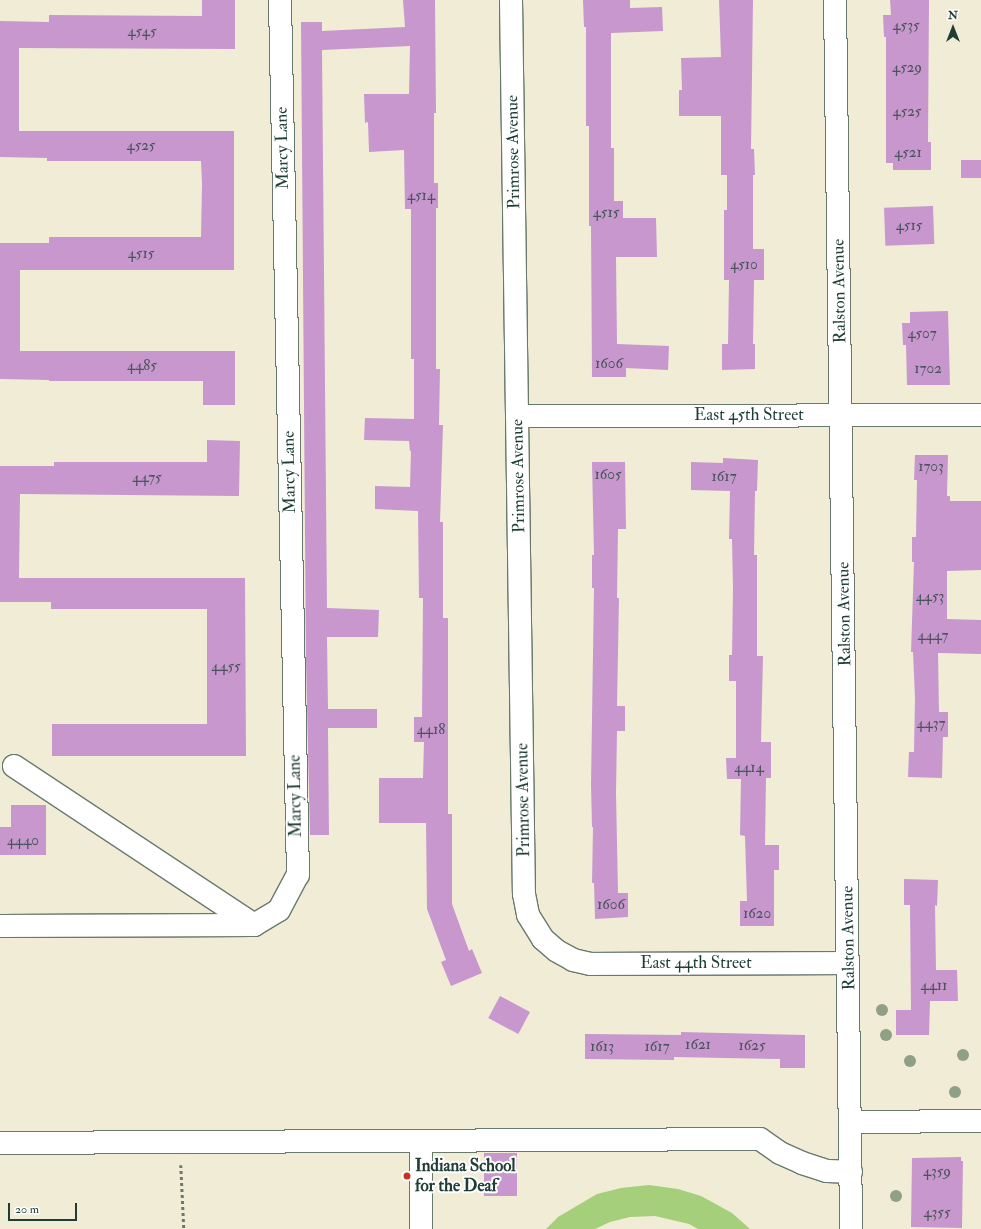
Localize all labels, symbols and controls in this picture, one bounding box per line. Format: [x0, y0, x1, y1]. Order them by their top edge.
north arrow [933, 8, 973, 48]
text: N [948, 9, 958, 22]
house number: 4535 [892, 17, 920, 35]
house number: 4545 [128, 23, 156, 41]
house number: 4529 [892, 59, 922, 77]
street label: Primrose Avenue [502, 95, 524, 209]
house number: 4525 [893, 103, 921, 121]
street label: Marcy Lane [271, 106, 293, 190]
house number: 4525 [127, 137, 155, 155]
house number: 4521 [894, 144, 922, 162]
house number: 4514 [407, 187, 435, 205]
house number: 4515 [593, 204, 619, 222]
house number: 4515 [896, 217, 922, 235]
street label: Ralston Avenue [828, 239, 850, 343]
house number: 4515 [128, 245, 154, 263]
house number: 4510 [730, 256, 758, 274]
house number: 4507 [907, 325, 937, 343]
house number: 1606 [595, 355, 623, 373]
house number: 4485 [127, 357, 157, 375]
house number: 1702 [914, 360, 942, 378]
street label: East 45th Street [694, 405, 804, 425]
street label: Primrose Avenue [507, 419, 529, 533]
street label: Marcy Lane [278, 430, 300, 514]
house number: 1703 [918, 458, 944, 476]
house number: 1605 [594, 466, 622, 484]
house number: 1617 [711, 468, 737, 486]
house number: 4475 [132, 469, 162, 487]
street label: Ralston Avenue [833, 562, 855, 666]
house number: 4453 [916, 588, 944, 606]
house number: 4447 [918, 627, 948, 645]
house number: 4455 [211, 658, 241, 676]
house number: 4437 [917, 715, 945, 733]
house number: 4418 [417, 721, 445, 739]
street label: Primrose Avenue [512, 743, 534, 857]
street label: Marcy Lane [284, 754, 306, 838]
house number: 4414 [734, 759, 764, 777]
house number: 4440 [7, 832, 39, 850]
street label: Ralston Avenue [837, 886, 859, 990]
house number: 1606 [597, 896, 625, 914]
house number: 1620 [743, 905, 771, 923]
street label: East 44th Street [640, 953, 752, 973]
house number: 4411 [921, 977, 947, 995]
house number: 1621 [685, 1036, 711, 1054]
house number: 1625 [739, 1037, 765, 1055]
house number: 1613 [590, 1038, 614, 1056]
house number: 1617 [644, 1038, 670, 1056]
place label: Indiana School for the Deaf [415, 1156, 516, 1196]
house number: 4359 [923, 1163, 951, 1181]
marker: Indiana School for the Deaf [402, 1171, 412, 1181]
scale bar [10, 1195, 79, 1221]
text: 20 m [15, 1202, 39, 1217]
house number: 4355 [923, 1204, 951, 1222]

